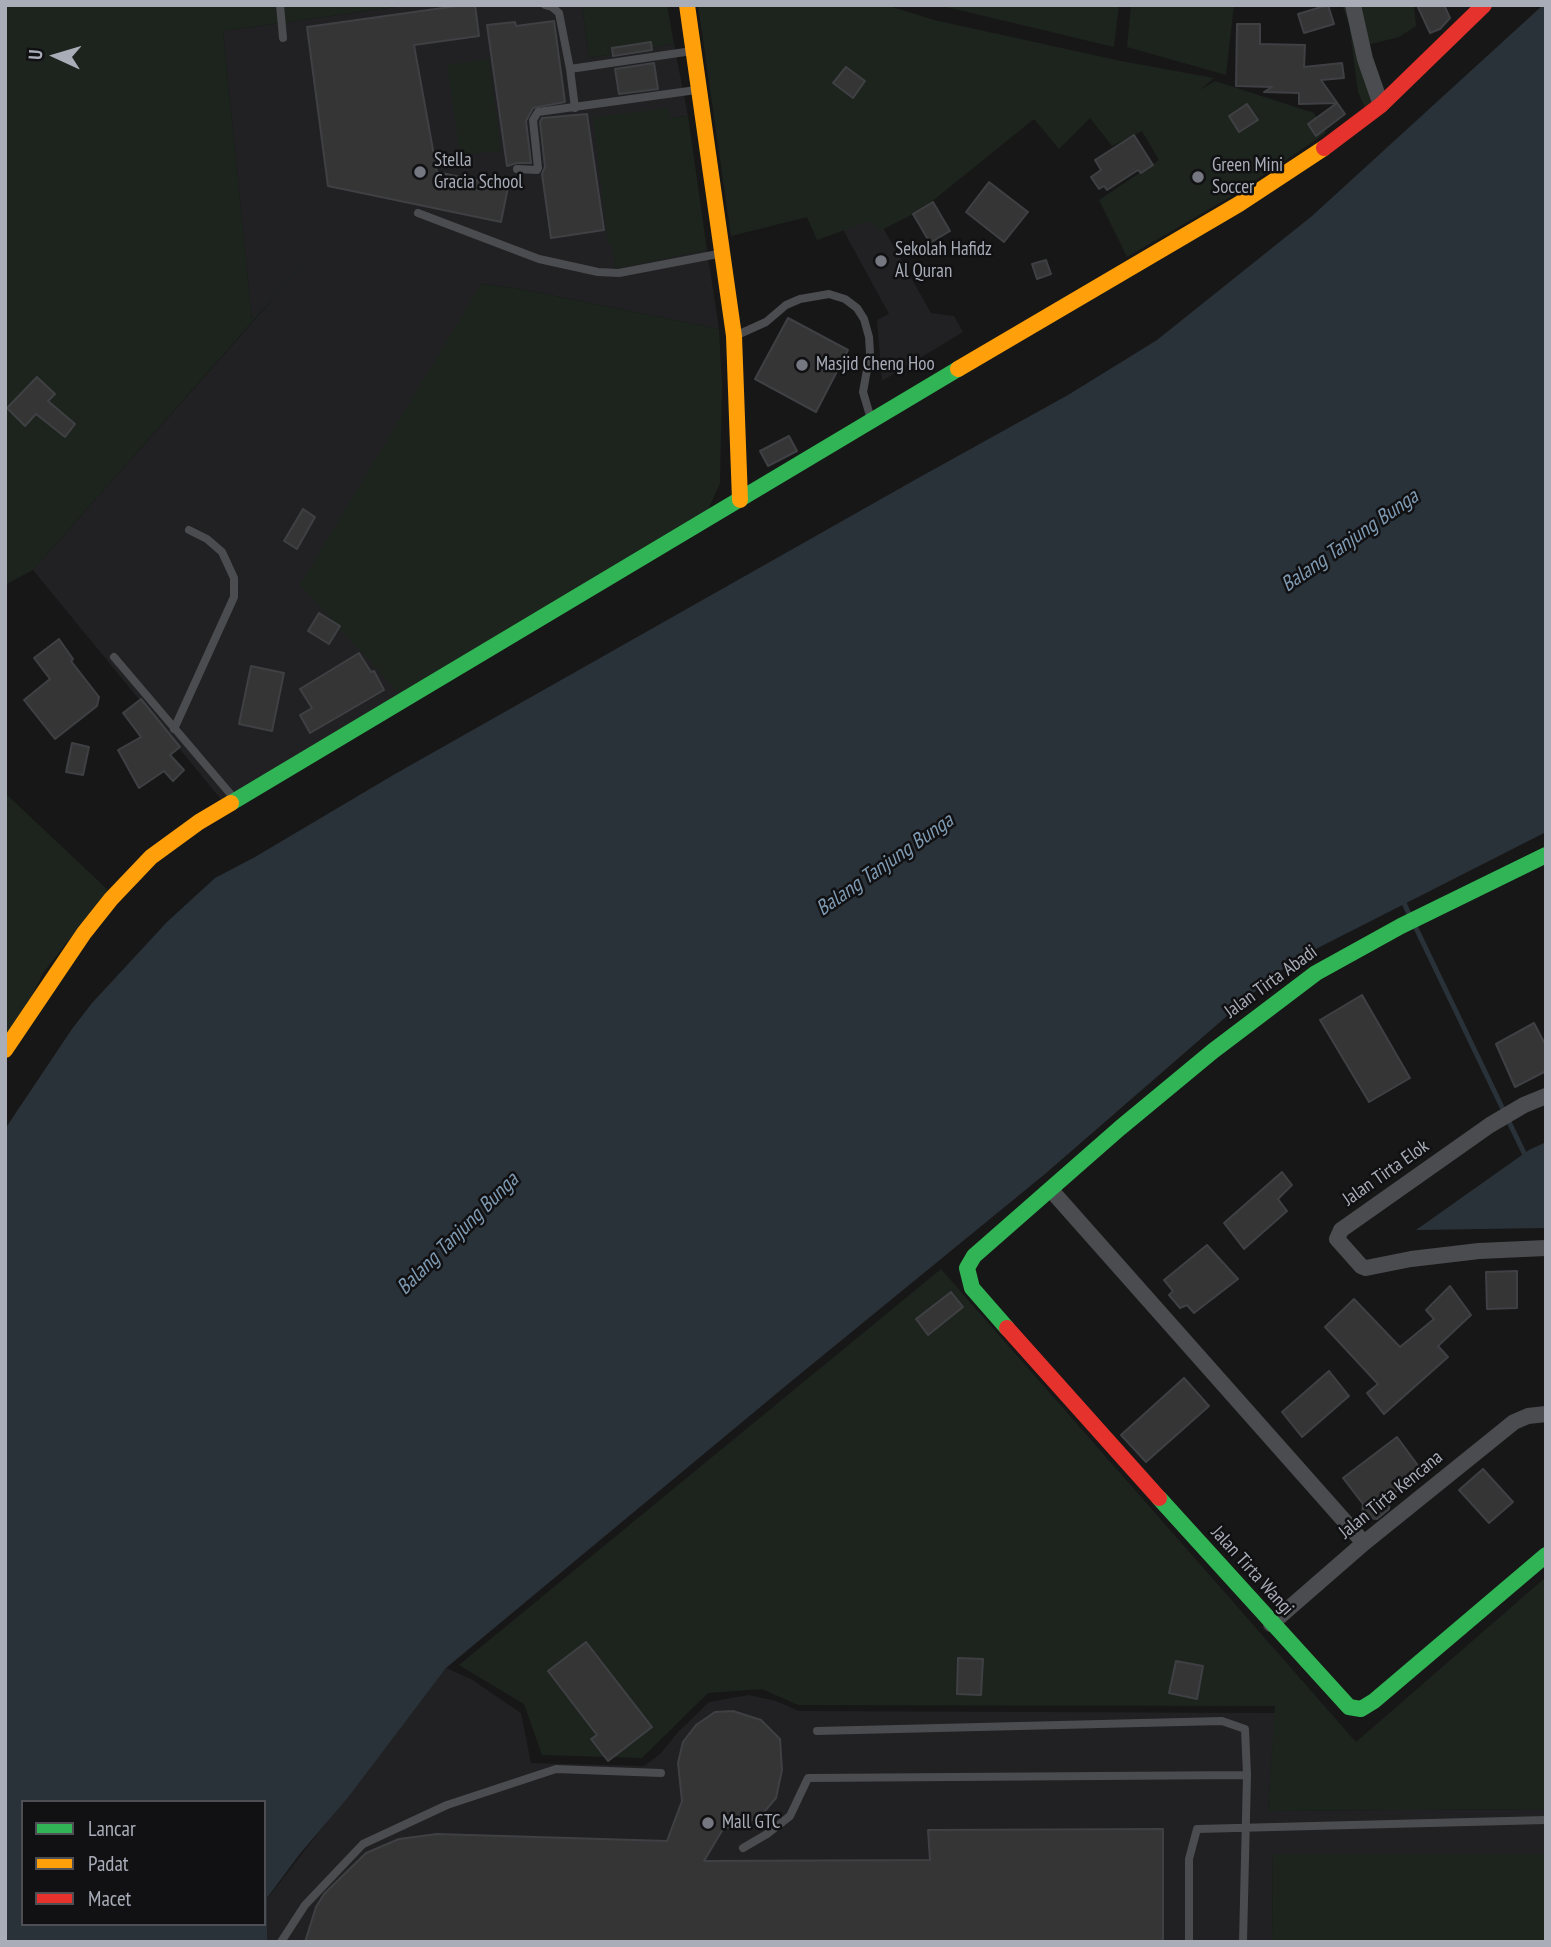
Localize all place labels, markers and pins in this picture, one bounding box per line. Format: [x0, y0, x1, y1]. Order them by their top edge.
place label: Stella Gracia School [434, 150, 523, 194]
place label: Green Mini Soccer [1212, 155, 1283, 199]
marker: Stella Gracia School [412, 164, 428, 180]
marker: Green Mini Soccer [1190, 169, 1206, 185]
place label: Sekolah Hafidz Al Quran [895, 239, 992, 283]
marker: Sekolah Hafidz Al Quran [873, 253, 889, 269]
place label: Masjid Cheng Hoo [816, 354, 935, 376]
marker: Masjid Cheng Hoo [794, 357, 810, 373]
place label: Mall GTC [722, 1812, 780, 1834]
marker: Mall GTC [700, 1815, 716, 1831]

